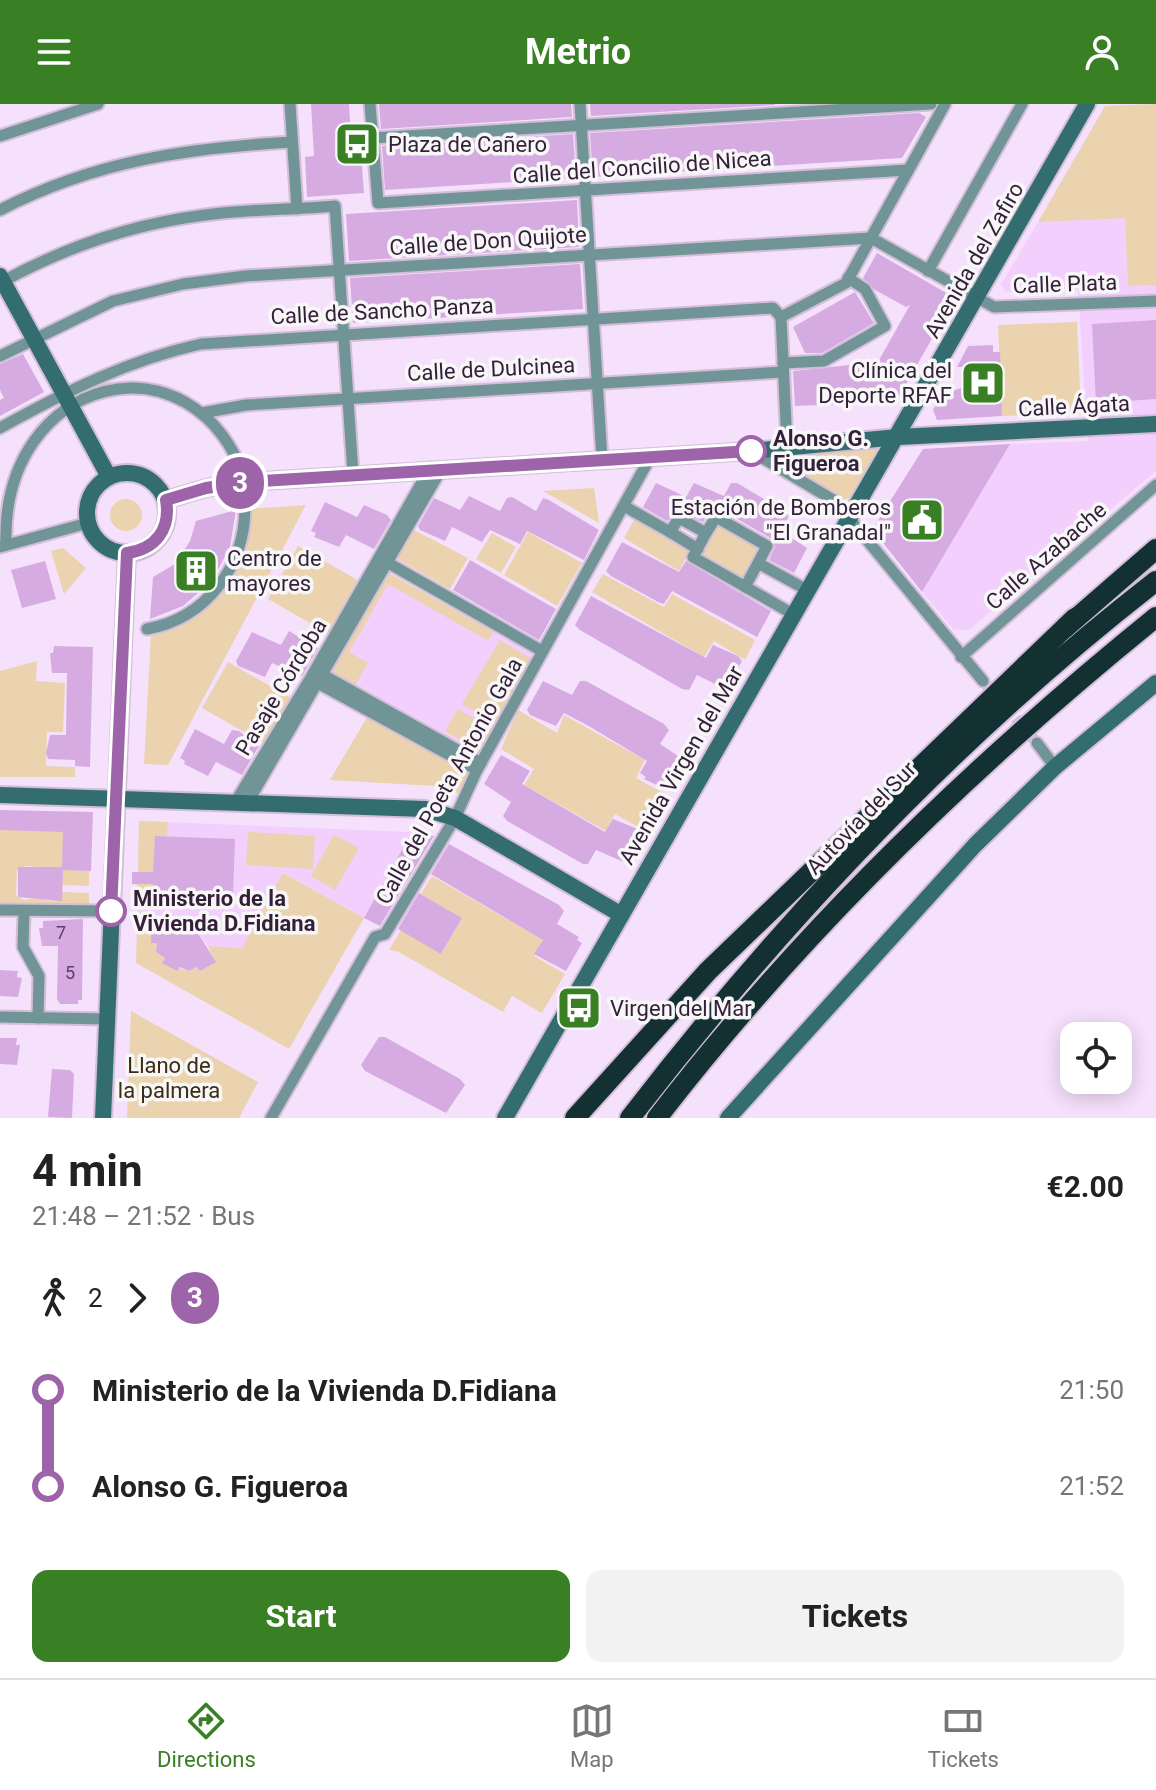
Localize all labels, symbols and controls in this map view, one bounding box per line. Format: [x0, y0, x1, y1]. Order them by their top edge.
icon: menu [32, 30, 76, 74]
icon: person [1080, 30, 1124, 74]
text: Metrio [525, 31, 631, 73]
bus stop icon: Plaza de Cañero [333, 120, 381, 168]
place label: Plaza de Cañero [388, 132, 547, 157]
street label: Calle del Concilio de Nicea [512, 145, 772, 189]
street label: Avenida del Zafiro [919, 178, 1029, 342]
street label: Calle de Don Quijote [389, 222, 587, 260]
street label: Calle Plata [1012, 270, 1118, 298]
street label: Calle de Sancho Panza [270, 293, 494, 329]
street label: Calle de Dulcinea [406, 352, 576, 386]
place label: Clínica del Deporte RFAF [818, 358, 952, 408]
hospital icon: Clínica del Deporte RFAF [959, 359, 1007, 407]
street label: Calle Ágata [1017, 391, 1131, 421]
place label: Alonso G. Figueroa [773, 426, 869, 476]
marker: Alonso G. Figueroa [736, 436, 766, 466]
line badge: 3 [214, 457, 266, 509]
text: 3 [232, 466, 248, 499]
place label: Estación de Bomberos "El Granadal" [671, 495, 891, 545]
public building icon: Estación de Bomberos "El Granadal" [898, 496, 946, 544]
street label: Calle Azabache [981, 497, 1111, 615]
place label: Centro de mayores [227, 546, 322, 596]
building icon: Centro de mayores [172, 547, 220, 595]
street label: Pasaje Córdoba [230, 614, 332, 760]
street label: Calle del Poeta Antonio Gala [371, 654, 527, 908]
street label: Avenida Virgen del Mar [614, 661, 748, 869]
street label: Autovía del Sur [801, 756, 921, 879]
place label: Ministerio de la Vivienda D.Fidiana [133, 886, 316, 936]
marker: Ministerio de la Vivienda D.Fidiana [96, 896, 126, 926]
house number: 7 [56, 922, 66, 943]
house number: 5 [65, 962, 75, 983]
bus stop icon: Virgen del Mar [555, 984, 603, 1032]
place label: Virgen del Mar [610, 996, 752, 1021]
map controls [1060, 1022, 1132, 1094]
button: locate [1060, 1022, 1132, 1094]
park label: Llano de la palmera [118, 1053, 220, 1103]
text: 4 min [32, 1145, 143, 1197]
text: €2.00 [1046, 1169, 1124, 1204]
text: 21:48 – 21:52 · Bus [32, 1201, 255, 1231]
icon: walk [32, 1276, 76, 1320]
icon: forward [115, 1276, 159, 1320]
text: 3 [187, 1281, 203, 1314]
text: 2 [88, 1283, 103, 1313]
text: Ministerio de la Vivienda D.Fidiana [92, 1373, 557, 1408]
text: 21:50 [1059, 1375, 1124, 1405]
text: Alonso G. Figueroa [92, 1469, 348, 1504]
text: 21:52 [1059, 1471, 1124, 1501]
button: Start [32, 1570, 570, 1662]
button: Tickets [586, 1570, 1124, 1662]
tab: Directions [157, 1699, 256, 1772]
tab: Map [570, 1699, 614, 1772]
tab: Tickets [928, 1699, 999, 1772]

